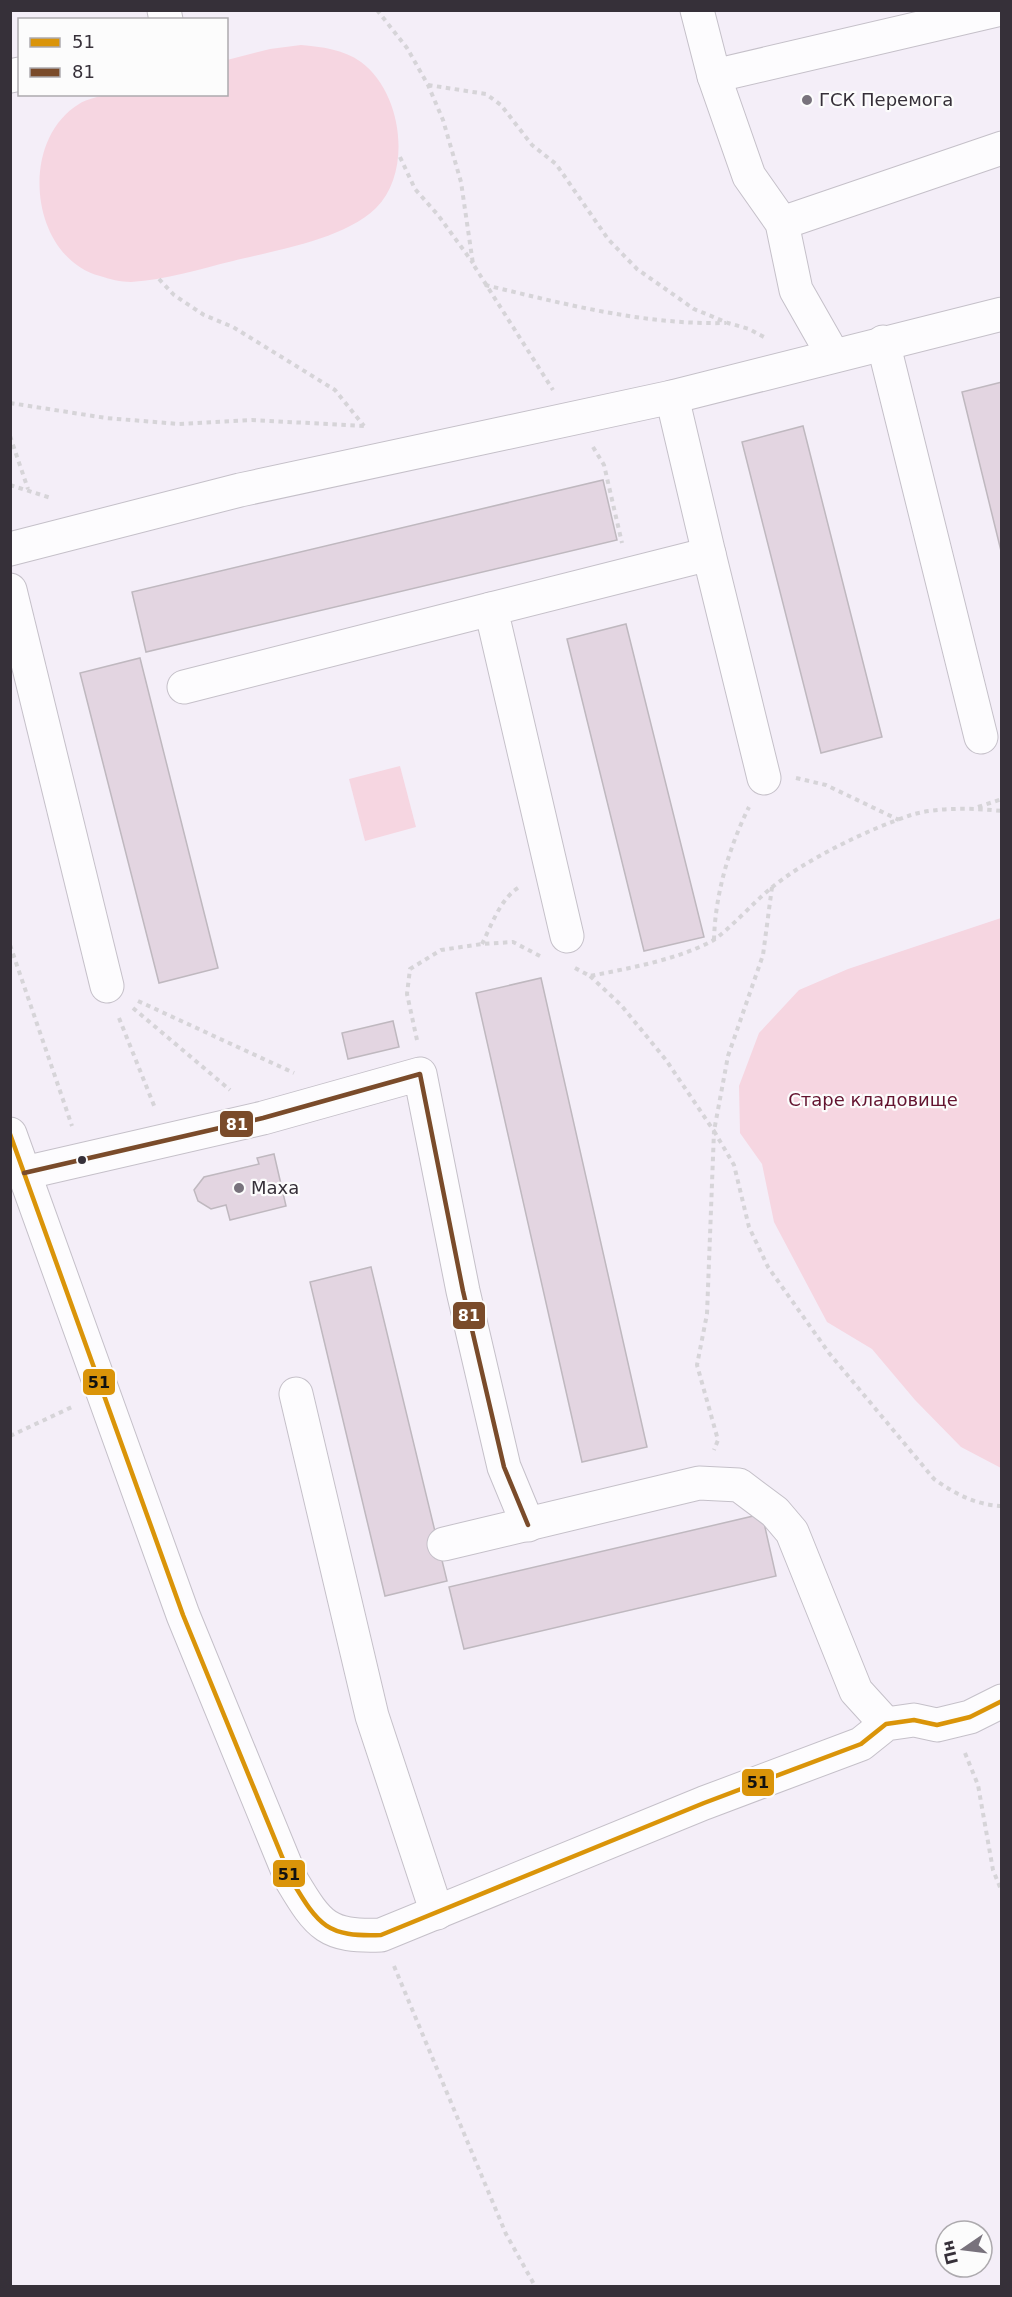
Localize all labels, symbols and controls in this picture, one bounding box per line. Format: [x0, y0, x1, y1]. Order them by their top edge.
legend [18, 18, 228, 96]
text: 51 [72, 31, 95, 52]
text: 81 [72, 61, 95, 82]
place label: ГСК Перемога [819, 89, 953, 110]
marker: ГСК Перемога [800, 93, 814, 107]
park label: Старе кладовище [788, 1089, 958, 1110]
line badge: 81 [219, 1110, 254, 1138]
text: 81 [226, 1115, 248, 1134]
unlabelled marker [76, 1154, 88, 1166]
place label: Маха [251, 1177, 299, 1198]
marker: Маха [232, 1181, 246, 1195]
line badge: 81 [452, 1301, 486, 1330]
text: 81 [458, 1306, 480, 1325]
line badge: 51 [82, 1368, 116, 1396]
text: 51 [88, 1373, 110, 1392]
line badge: 51 [741, 1768, 775, 1797]
text: 51 [747, 1773, 769, 1792]
line badge: 51 [272, 1859, 306, 1888]
text: 51 [278, 1865, 300, 1884]
north arrow [934, 2219, 994, 2279]
text: Пн [938, 2238, 962, 2267]

